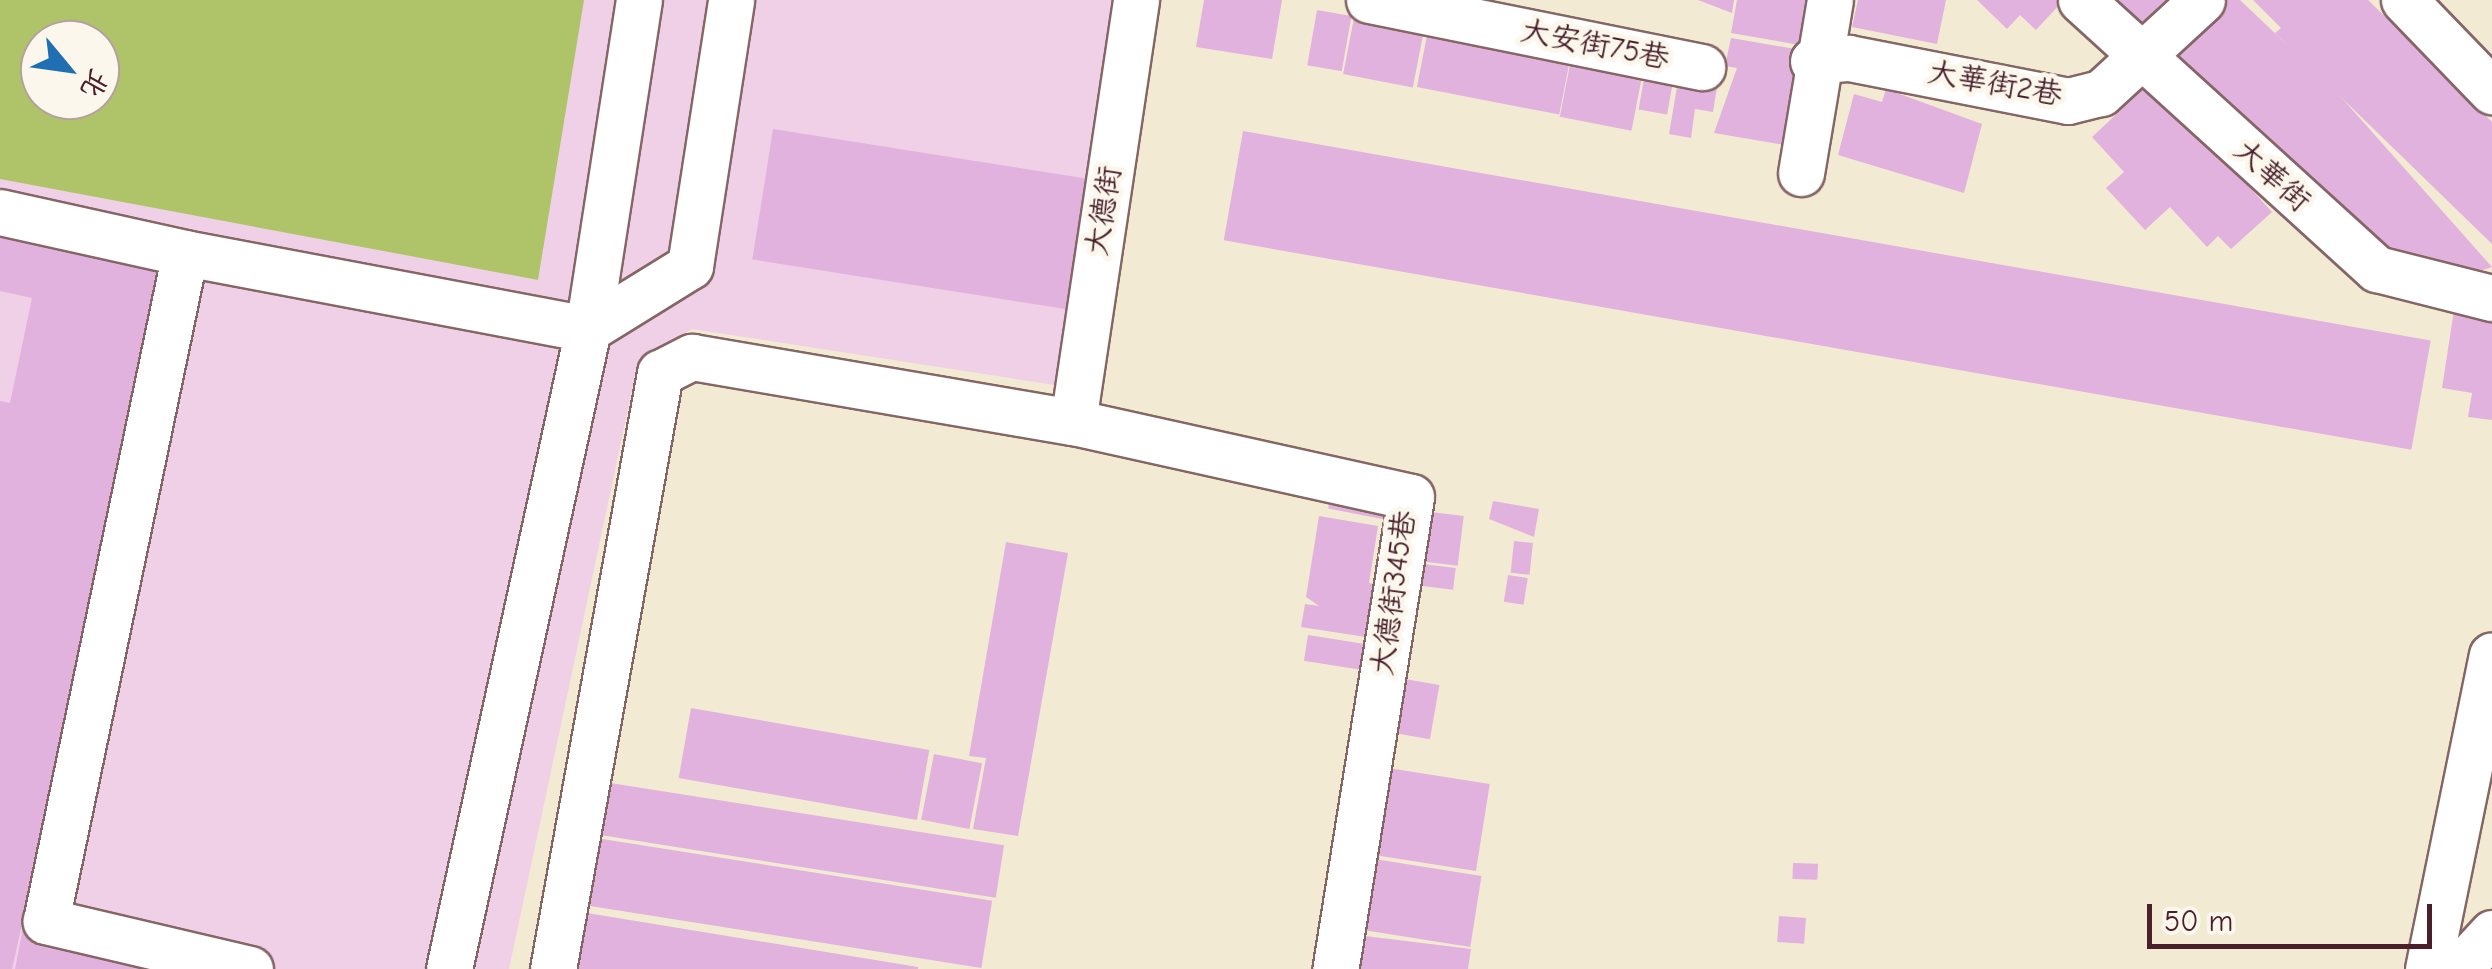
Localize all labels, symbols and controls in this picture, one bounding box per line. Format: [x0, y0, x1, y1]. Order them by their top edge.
street label: 大安街75巷 [1518, 13, 1672, 77]
north arrow [20, 20, 120, 120]
street label: 大華街2巷 [1925, 54, 2065, 114]
text: 北 [74, 64, 115, 104]
street label: 大華街 [2227, 133, 2317, 219]
street label: 大德街 [1079, 164, 1129, 258]
street label: 大德街345巷 [1365, 508, 1423, 678]
scale bar [2152, 884, 2437, 946]
text: 50 m [2164, 904, 2233, 939]

